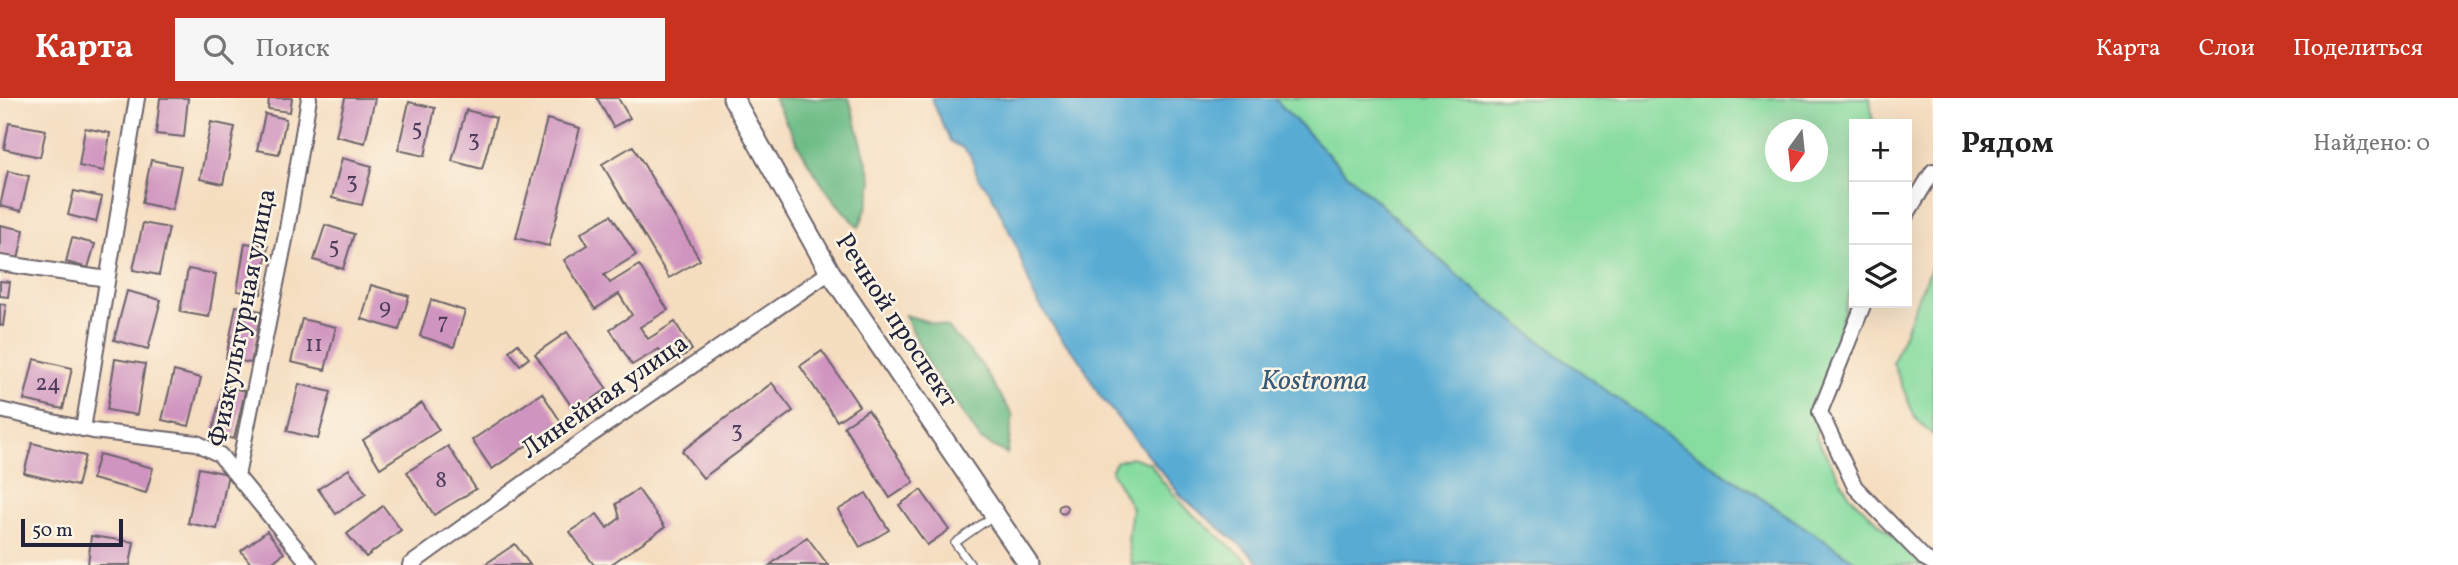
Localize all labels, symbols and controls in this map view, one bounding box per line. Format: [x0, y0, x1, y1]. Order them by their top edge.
search box [175, 18, 665, 81]
text: Карта [35, 26, 133, 72]
icon: search [199, 30, 237, 68]
text: Поиск [255, 31, 330, 67]
text: Карта [2096, 32, 2161, 66]
text: Слои [2199, 32, 2255, 66]
text: Поделиться [2293, 32, 2423, 66]
house number: 5 [411, 113, 423, 145]
north arrow [1765, 119, 1828, 182]
map controls [1849, 119, 1912, 308]
button: + [1849, 119, 1912, 182]
text: Рядом [1961, 123, 2054, 165]
house number: 3 [468, 124, 480, 156]
text: Найдено: 0 [2313, 128, 2430, 160]
house number: 3 [346, 166, 358, 198]
button: − [1849, 182, 1912, 245]
street label: Физкультурная улица [200, 186, 286, 450]
street label: Речной проспект [826, 227, 966, 415]
house number: 5 [328, 231, 340, 263]
button: layers [1849, 245, 1912, 308]
house number: 9 [379, 292, 391, 324]
house number: 7 [437, 307, 449, 339]
street label: Линейная улица [514, 326, 696, 468]
house number: 11 [305, 329, 323, 361]
water label: Kostroma [1261, 362, 1367, 401]
house number: 24 [35, 368, 61, 400]
house number: 3 [731, 415, 743, 447]
house number: 8 [435, 465, 447, 497]
scale bar [21, 516, 122, 548]
text: 50 m [32, 518, 73, 544]

